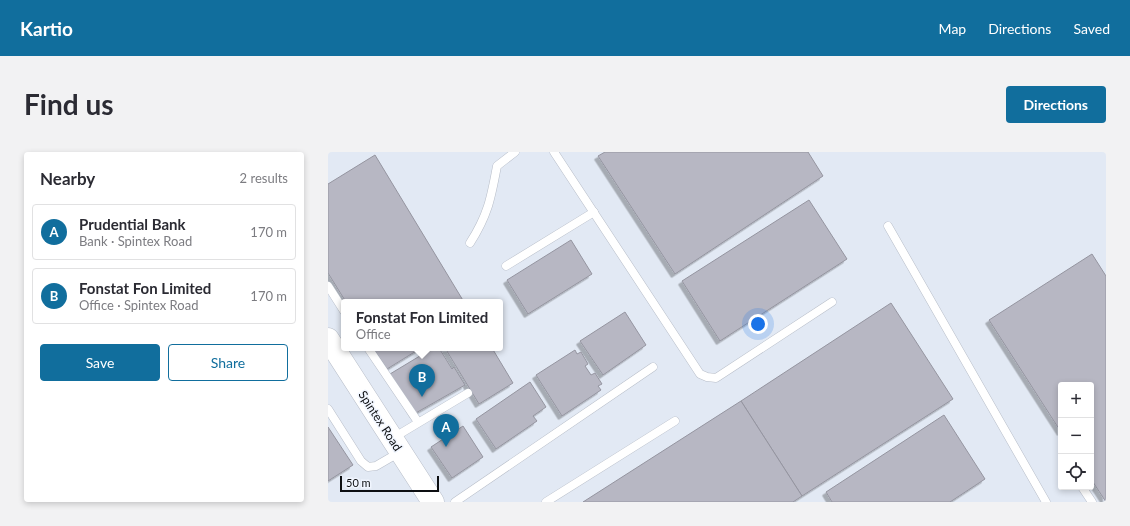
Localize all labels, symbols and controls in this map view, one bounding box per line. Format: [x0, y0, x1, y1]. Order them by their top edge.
text: Kartio [20, 17, 73, 40]
text: Map [939, 20, 966, 37]
text: Directions [988, 20, 1051, 37]
text: Saved [1073, 20, 1110, 37]
button: Directions [1006, 86, 1106, 123]
text: Find us [24, 87, 114, 121]
text: Nearby [40, 168, 95, 189]
text: 2 results [240, 170, 288, 186]
text: Prudential Bank [79, 215, 186, 233]
text: A [49, 224, 59, 240]
text: 170 m [250, 224, 287, 240]
text: Bank · Spintex Road [79, 233, 192, 249]
text: Fonstat Fon Limited [79, 279, 211, 297]
text: B [50, 288, 58, 304]
text: 170 m [250, 288, 287, 304]
text: Office · Spintex Road [79, 297, 198, 313]
popup [341, 299, 503, 351]
text: Fonstat Fon Limited [356, 308, 488, 326]
your location [748, 314, 768, 334]
text: Office [356, 326, 391, 342]
button: Save [40, 344, 160, 381]
button: Share [168, 344, 288, 381]
pin: B [409, 364, 435, 397]
map controls [1058, 382, 1094, 490]
button: + [1058, 382, 1094, 418]
street label: Spintex Road [355, 388, 405, 454]
pin: A [433, 414, 459, 447]
button: − [1058, 418, 1094, 454]
button: locate [1058, 454, 1094, 490]
scale bar [340, 474, 439, 493]
text: 50 m [346, 476, 371, 489]

